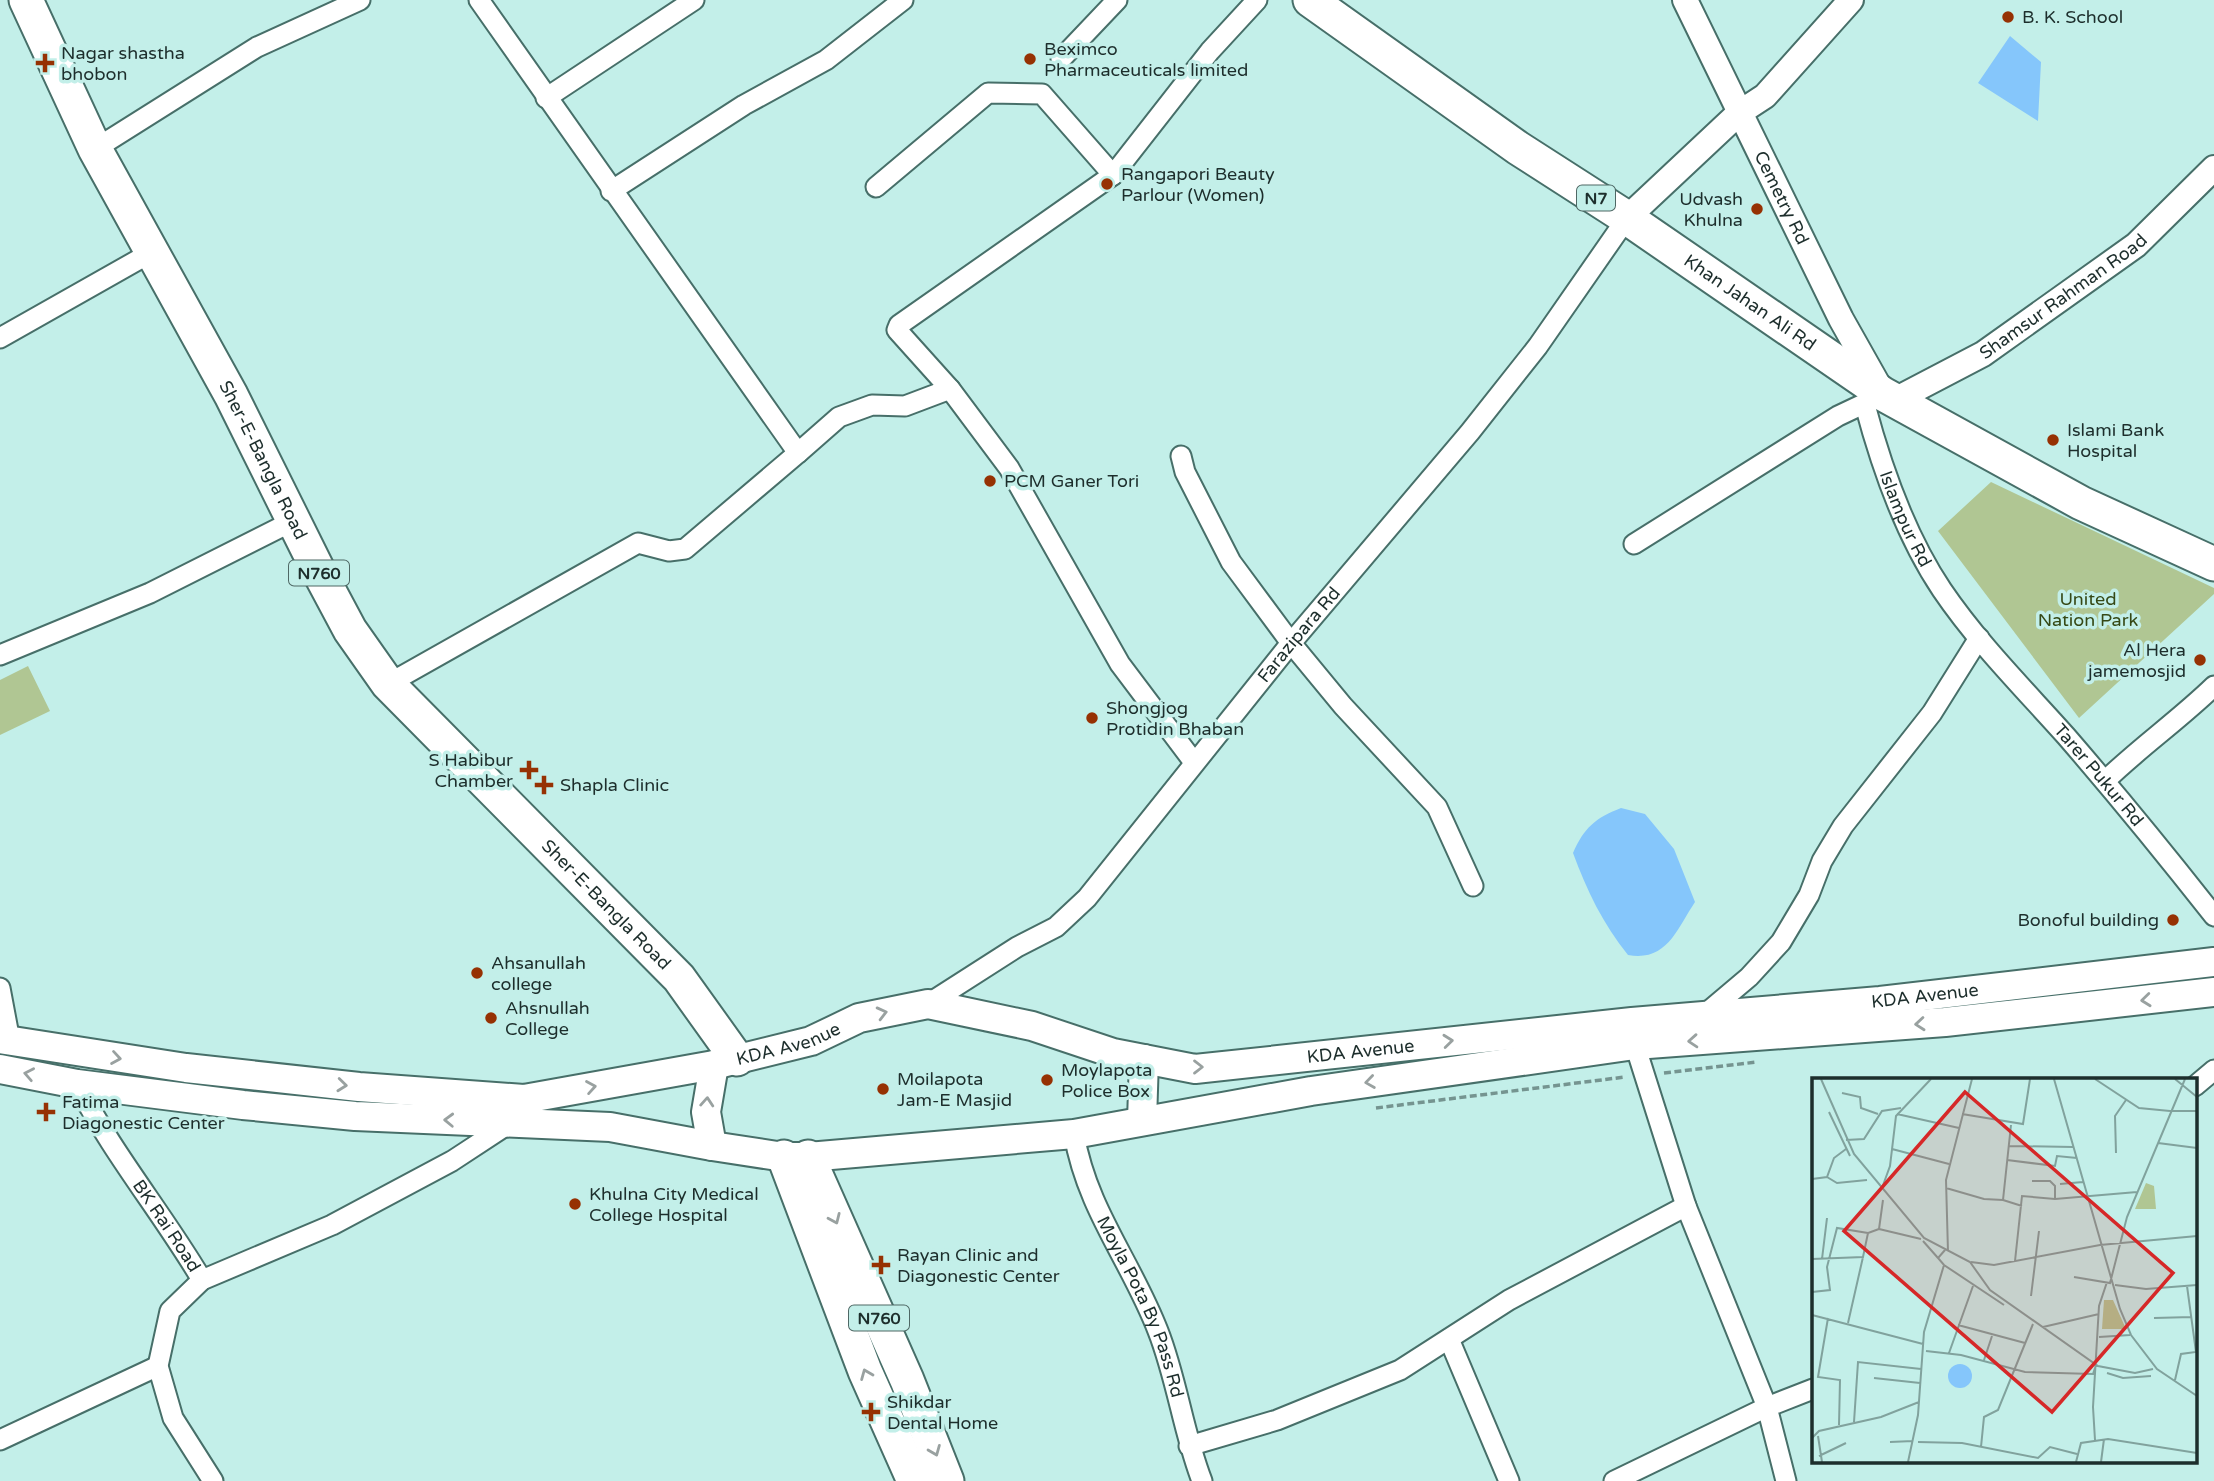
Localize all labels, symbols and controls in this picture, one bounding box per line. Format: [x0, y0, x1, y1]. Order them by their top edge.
place label: B. K. School [2022, 6, 2123, 28]
marker: B. K. School [2000, 9, 2016, 25]
place label: Beximco Pharmaceuticals limited [1044, 38, 1248, 81]
place label: Nagar shastha bhobon [61, 42, 185, 85]
marker: Beximco Pharmaceuticals limited [1022, 51, 1038, 67]
marker: Nagar shastha bhobon [35, 53, 55, 73]
street label: Cemetry Rd [1749, 147, 1814, 248]
place label: Rangapori Beauty Parlour (Women) [1121, 163, 1275, 206]
marker: Rangapori Beauty Parlour (Women) [1099, 176, 1115, 192]
road number: N7 [1577, 186, 1615, 210]
place label: Udvash Khulna [1679, 188, 1743, 231]
marker: Udvash Khulna [1749, 201, 1765, 217]
street label: Shamsur Rahman Road [1975, 229, 2152, 364]
street label: Khan Jahan Ali Rd [1680, 249, 1820, 356]
street label: Sher-E-Bangla Road [214, 377, 312, 543]
place label: Islami Bank Hospital [2067, 419, 2164, 462]
marker: Islami Bank Hospital [2045, 432, 2061, 448]
street label: Islampur Rd [1875, 468, 1936, 571]
place label: PCM Ganer Tori [1004, 470, 1139, 492]
marker: PCM Ganer Tori [982, 473, 998, 489]
road number: N760 [289, 560, 349, 586]
street label: Farazipara Rd [1253, 582, 1345, 687]
park label: United Nation Park [2038, 588, 2139, 631]
place label: Al Hera jamemosjid [2087, 639, 2186, 682]
marker: Al Hera jamemosjid [2192, 652, 2208, 668]
place label: Shongjog Protidin Bhaban [1106, 697, 1244, 740]
marker: Shongjog Protidin Bhaban [1084, 710, 1100, 726]
street label: Tarer Pukur Rd [2049, 719, 2148, 831]
place label: S Habibur Chamber [428, 749, 513, 792]
marker: S Habibur Chamber [519, 760, 539, 780]
place label: Shapla Clinic [560, 774, 669, 796]
marker: Shapla Clinic [534, 775, 554, 795]
street label: Sher-E-Bangla Road [537, 835, 676, 974]
place label: Bonoful building [2017, 909, 2159, 931]
marker: Bonoful building [2165, 912, 2181, 928]
place label: Ahsanullah college [491, 952, 586, 995]
marker: Ahsanullah college [469, 965, 485, 981]
street label: KDA Avenue [1870, 979, 1980, 1013]
one-way arrow [2140, 992, 2152, 1007]
place label: Ahsnullah College [505, 997, 590, 1040]
one-way arrow [876, 1006, 888, 1021]
marker: Ahsnullah College [483, 1010, 499, 1026]
one-way arrow [1914, 1016, 1925, 1031]
street label: KDA Avenue [734, 1018, 844, 1070]
street label: KDA Avenue [1306, 1034, 1415, 1068]
one-way arrow [1443, 1034, 1454, 1049]
one-way arrow [1687, 1034, 1698, 1049]
one-way arrow [110, 1050, 122, 1065]
place label: Moylapota Police Box [1061, 1059, 1152, 1102]
one-way arrow [1193, 1059, 1204, 1075]
one-way arrow [23, 1068, 35, 1083]
place label: Moilapota Jam-E Masjid [897, 1068, 1012, 1111]
marker: Moylapota Police Box [1039, 1072, 1055, 1088]
one-way arrow [1365, 1075, 1376, 1090]
one-way arrow [336, 1077, 347, 1092]
inset map [1812, 1078, 2196, 1464]
one-way arrow [585, 1080, 597, 1095]
marker: Moilapota Jam-E Masjid [875, 1081, 891, 1097]
place label: Fatima Diagonestic Center [62, 1091, 225, 1134]
one-way arrow [699, 1096, 714, 1107]
marker: Fatima Diagonestic Center [36, 1102, 56, 1122]
one-way arrow [444, 1113, 455, 1128]
street label: BK Rai Road [128, 1175, 206, 1276]
place label: Khulna City Medical College Hospital [589, 1183, 759, 1226]
marker: Khulna City Medical College Hospital [567, 1196, 583, 1212]
one-way arrow [827, 1212, 841, 1225]
street label: Moyla Pota By Pass Rd [1092, 1212, 1189, 1400]
place label: Rayan Clinic and Diagonestic Center [897, 1244, 1060, 1287]
marker: Rayan Clinic and Diagonestic Center [871, 1255, 891, 1275]
road number: N760 [849, 1306, 909, 1330]
one-way arrow [861, 1369, 875, 1381]
place label: Shikdar Dental Home [887, 1391, 998, 1434]
marker: Shikdar Dental Home [861, 1402, 881, 1422]
one-way arrow [926, 1444, 940, 1456]

